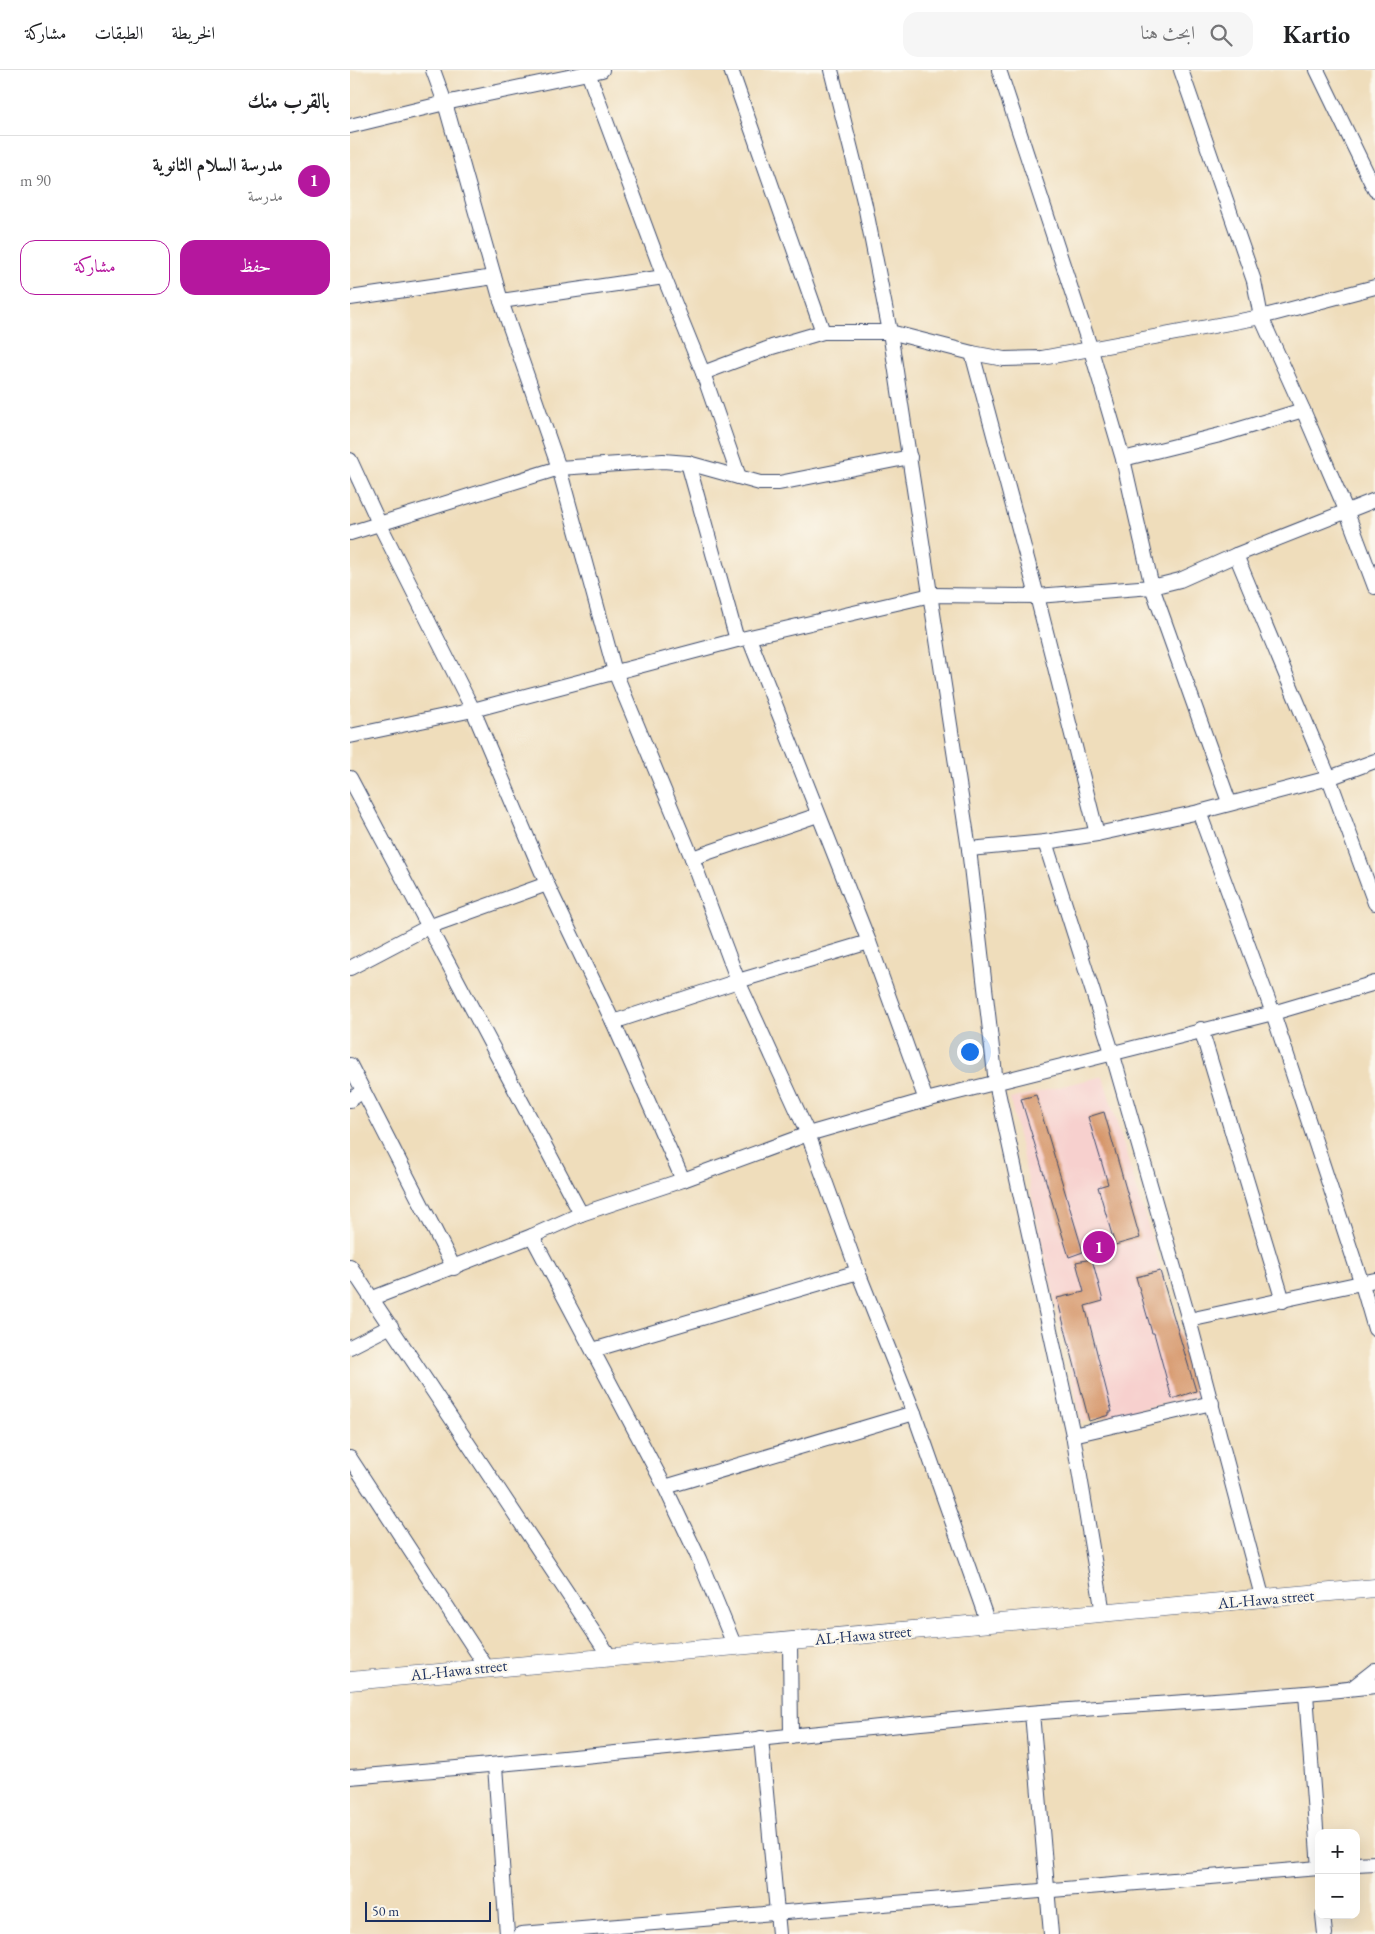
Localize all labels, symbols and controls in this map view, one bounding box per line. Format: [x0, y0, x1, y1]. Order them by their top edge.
search box [903, 12, 1253, 57]
text: Kartio [1283, 19, 1350, 50]
text: ابحث هنا [1141, 20, 1195, 45]
text: مشاركة [25, 21, 66, 44]
text: الطبقات [94, 21, 143, 44]
text: الخريطة [171, 21, 215, 44]
icon: search [1207, 21, 1235, 49]
text: بالقرب منك [247, 87, 330, 114]
text: مدرسة السلام الثانوية [152, 152, 283, 177]
text: 90 m [20, 170, 51, 191]
text: 1 [310, 170, 318, 191]
text: مدرسة [248, 185, 283, 206]
button: مشاركة [20, 240, 170, 295]
button: حفظ [180, 240, 330, 295]
your location [957, 1039, 983, 1065]
pin: 1 [1083, 1228, 1115, 1266]
street label: AL-Hawa street [1216, 1584, 1315, 1614]
street label: AL-Hawa street [813, 1620, 912, 1650]
street label: AL-Hawa street [409, 1654, 508, 1686]
map controls [1315, 1829, 1360, 1919]
button: + [1315, 1829, 1360, 1874]
button: − [1315, 1874, 1360, 1919]
scale bar [365, 1899, 491, 1922]
text: 50 m [372, 1902, 399, 1920]

